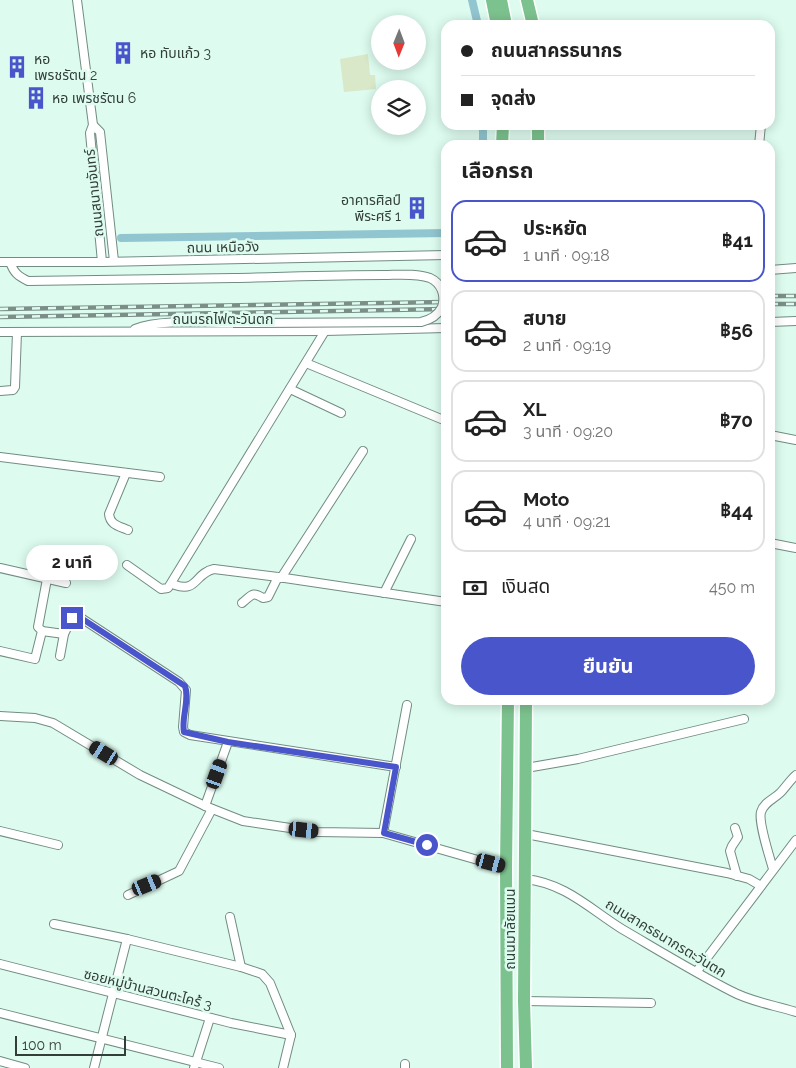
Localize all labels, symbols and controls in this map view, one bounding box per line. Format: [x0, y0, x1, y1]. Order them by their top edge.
north arrow [371, 15, 426, 70]
map controls [371, 15, 426, 135]
text: ถนนสาครธนากร [491, 39, 622, 61]
building icon: หอ ทับแก้ว 3 [110, 40, 136, 66]
place label: หอ ทับแก้ว 3 [140, 45, 211, 61]
place label: หอ เพรชรัตน 2 [34, 51, 97, 83]
building icon: หอ เพรชรัตน 2 [4, 54, 30, 80]
button: layers [371, 80, 426, 135]
building icon: หอ เพรชรัตน 6 [23, 85, 49, 111]
text: จุดส่ง [491, 87, 536, 109]
place label: หอ เพรชรัตน 6 [52, 90, 136, 106]
street label: ถนนสนามจันทร์ [81, 148, 107, 238]
text: เลือกรถ [461, 157, 534, 183]
place label: อาคารศิลป์ พีระศรี 1 [341, 192, 401, 224]
building icon: อาคารศิลป์ พีระศรี 1 [404, 195, 430, 221]
text: ประหยัด [523, 217, 587, 239]
icon: car [463, 219, 508, 264]
text: ฿41 [722, 229, 753, 251]
street label: ถนน เหนือวัง [187, 238, 259, 256]
text: 1 นาที · 09:18 [523, 246, 610, 265]
text: สบาย [523, 307, 567, 329]
icon: car [463, 309, 508, 354]
street label: ถนนรถไฟตะวันตก [173, 311, 273, 327]
text: ฿56 [720, 319, 753, 341]
text: 2 นาที · 09:19 [523, 336, 611, 355]
text: XL [523, 398, 546, 420]
icon: car [463, 399, 508, 444]
text: ฿70 [720, 409, 753, 431]
text: 3 นาที · 09:20 [523, 422, 613, 441]
text: Moto [523, 488, 569, 510]
icon: car [463, 489, 508, 534]
text: ฿44 [720, 499, 753, 521]
text: 4 นาที · 09:21 [523, 512, 610, 531]
callout: 2 นาที [26, 546, 118, 580]
text: 2 นาที [52, 553, 92, 572]
icon: cash [461, 574, 489, 602]
text: เงินสด [501, 575, 550, 597]
text: 450 m [709, 578, 755, 597]
route end [61, 607, 83, 629]
button: ยืนยัน [461, 637, 755, 695]
car [87, 739, 120, 767]
car [204, 757, 229, 791]
car [288, 821, 319, 839]
route start [416, 834, 438, 856]
car [474, 852, 507, 874]
car [130, 872, 163, 898]
street label: ถนนมาลัยแมน [502, 888, 518, 970]
street label: ถนนสาครธนากรตะวันตก [603, 896, 729, 980]
street label: ซอยหมู่บ้านสวนตะไคร้ 3 [82, 965, 214, 1014]
scale bar [15, 1033, 126, 1056]
text: 100 m [22, 1037, 62, 1053]

